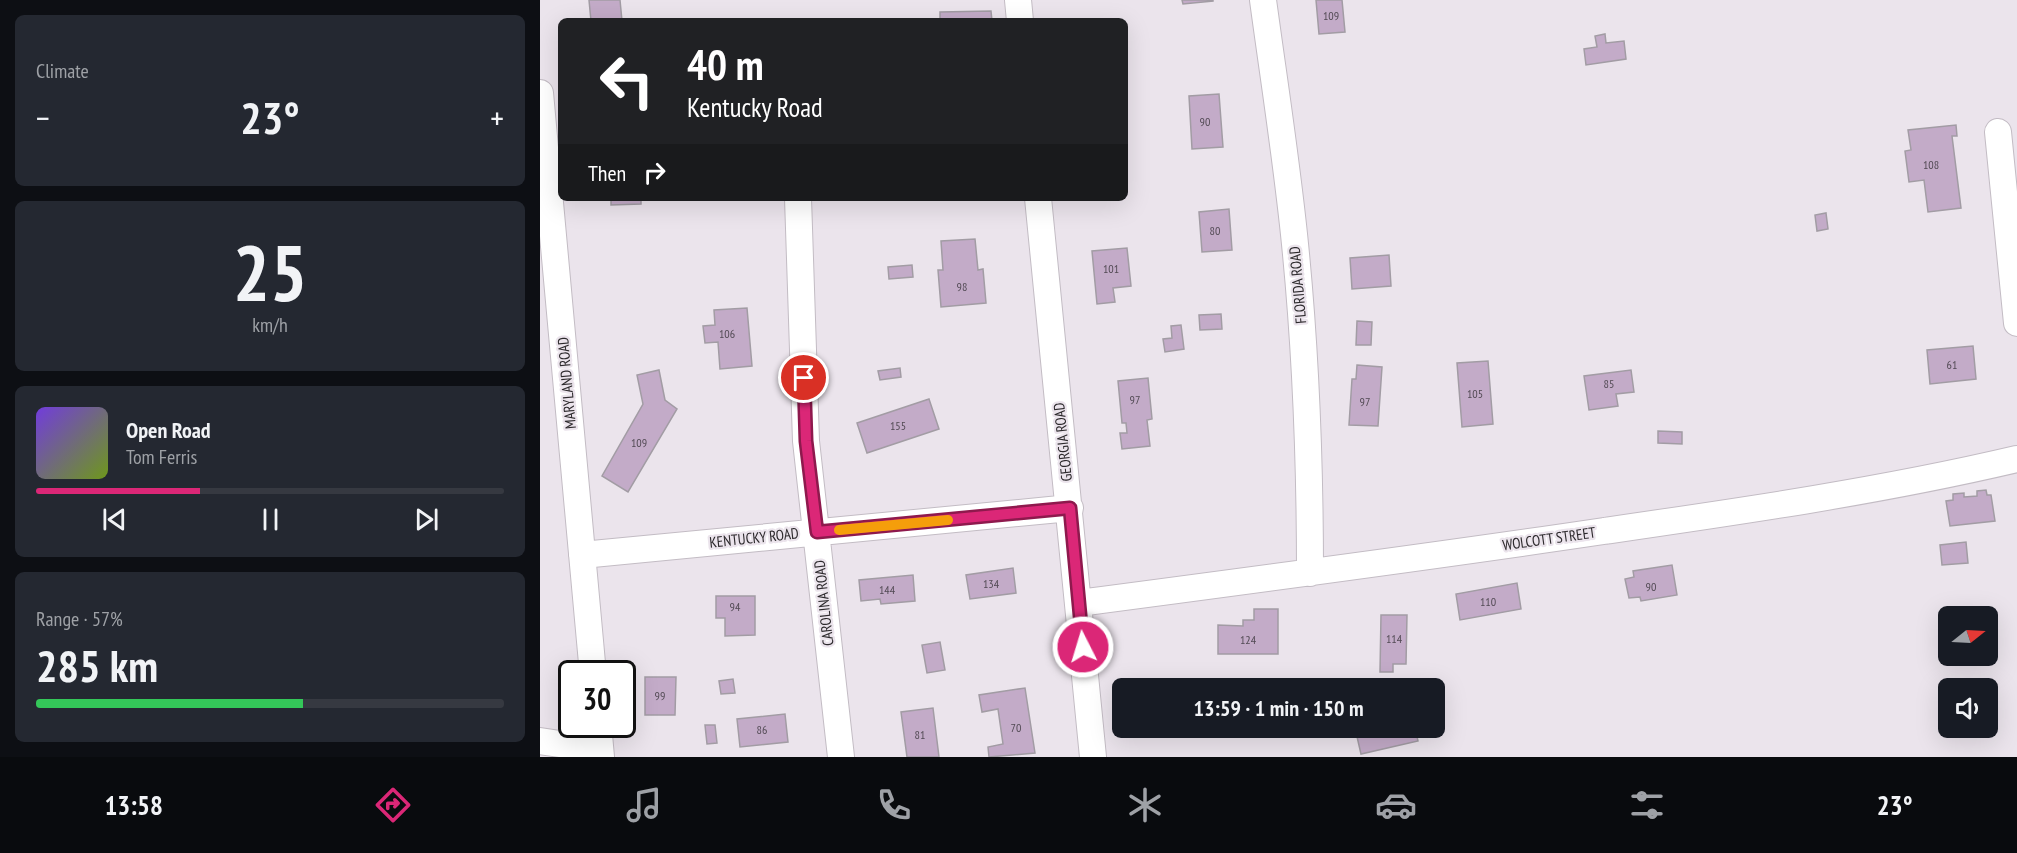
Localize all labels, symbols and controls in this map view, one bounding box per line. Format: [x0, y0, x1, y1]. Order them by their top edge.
house number: 109 [1323, 8, 1339, 23]
text: 40 m [687, 37, 764, 92]
icon: left [588, 42, 666, 120]
text: Climate [36, 58, 89, 84]
text: 23° [240, 88, 300, 146]
text: Kentucky Road [687, 90, 823, 124]
text: − [36, 96, 50, 139]
text: + [490, 96, 504, 139]
house number: 90 [1200, 114, 1210, 129]
icon: right [638, 156, 671, 189]
house number: 108 [1923, 157, 1939, 172]
text: Then [588, 159, 626, 187]
text: 25 [233, 222, 307, 323]
house number: 80 [1210, 223, 1220, 238]
street label: FLORIDA ROAD [1285, 245, 1310, 324]
house number: 101 [1103, 261, 1119, 276]
house number: 98 [957, 279, 967, 294]
text: km/h [252, 312, 288, 338]
house number: 106 [719, 326, 735, 341]
street label: MARYLAND ROAD [553, 336, 580, 430]
pin [778, 352, 829, 403]
house number: 61 [1947, 357, 1957, 372]
icon: arrive [787, 361, 820, 394]
house number: 85 [1604, 376, 1614, 391]
house number: 105 [1467, 386, 1483, 401]
house number: 97 [1130, 392, 1140, 407]
house number: 97 [1360, 394, 1370, 409]
street label: GEORGIA ROAD [1049, 402, 1076, 482]
text: Open Road [126, 416, 211, 444]
house number: 155 [890, 418, 906, 433]
house number: 109 [631, 435, 647, 450]
text: Tom Ferris [126, 444, 197, 470]
icon: previous [98, 503, 131, 536]
icon: pause [254, 503, 287, 536]
icon: next [410, 503, 443, 536]
street label: KENTUCKY ROAD [708, 523, 800, 552]
street label: WOLCOTT STREET [1501, 523, 1597, 554]
street label: CAROLINA ROAD [810, 559, 837, 647]
house number: 134 [983, 576, 1000, 591]
house number: 90 [1646, 579, 1656, 594]
house number: 144 [879, 582, 896, 597]
house number: 110 [1480, 594, 1496, 609]
house number: 94 [730, 599, 741, 614]
text: Range · 57% [36, 606, 123, 632]
north arrow [1938, 606, 1998, 666]
map controls [1938, 606, 1998, 738]
position arrow [1051, 615, 1115, 679]
house number: 114 [1386, 631, 1403, 646]
house number: 124 [1240, 632, 1257, 647]
text: 285 km [36, 636, 158, 694]
speed limit sign: 30 [558, 660, 636, 738]
button: sound [1938, 678, 1998, 738]
house number: 99 [655, 688, 665, 703]
text: 13:59 · 1 min · 150 m [1193, 694, 1364, 722]
house number: 70 [1011, 720, 1021, 735]
house number: 86 [757, 722, 767, 737]
house number: 81 [915, 727, 925, 742]
icon: directions [372, 784, 414, 826]
icon: music [623, 784, 665, 826]
icon: phone [873, 784, 915, 826]
icon: climate [1124, 784, 1166, 826]
icon: car [1375, 784, 1417, 826]
icon: filters [1626, 784, 1668, 826]
text: 13:58 [104, 788, 163, 822]
text: 23° [1877, 788, 1912, 822]

